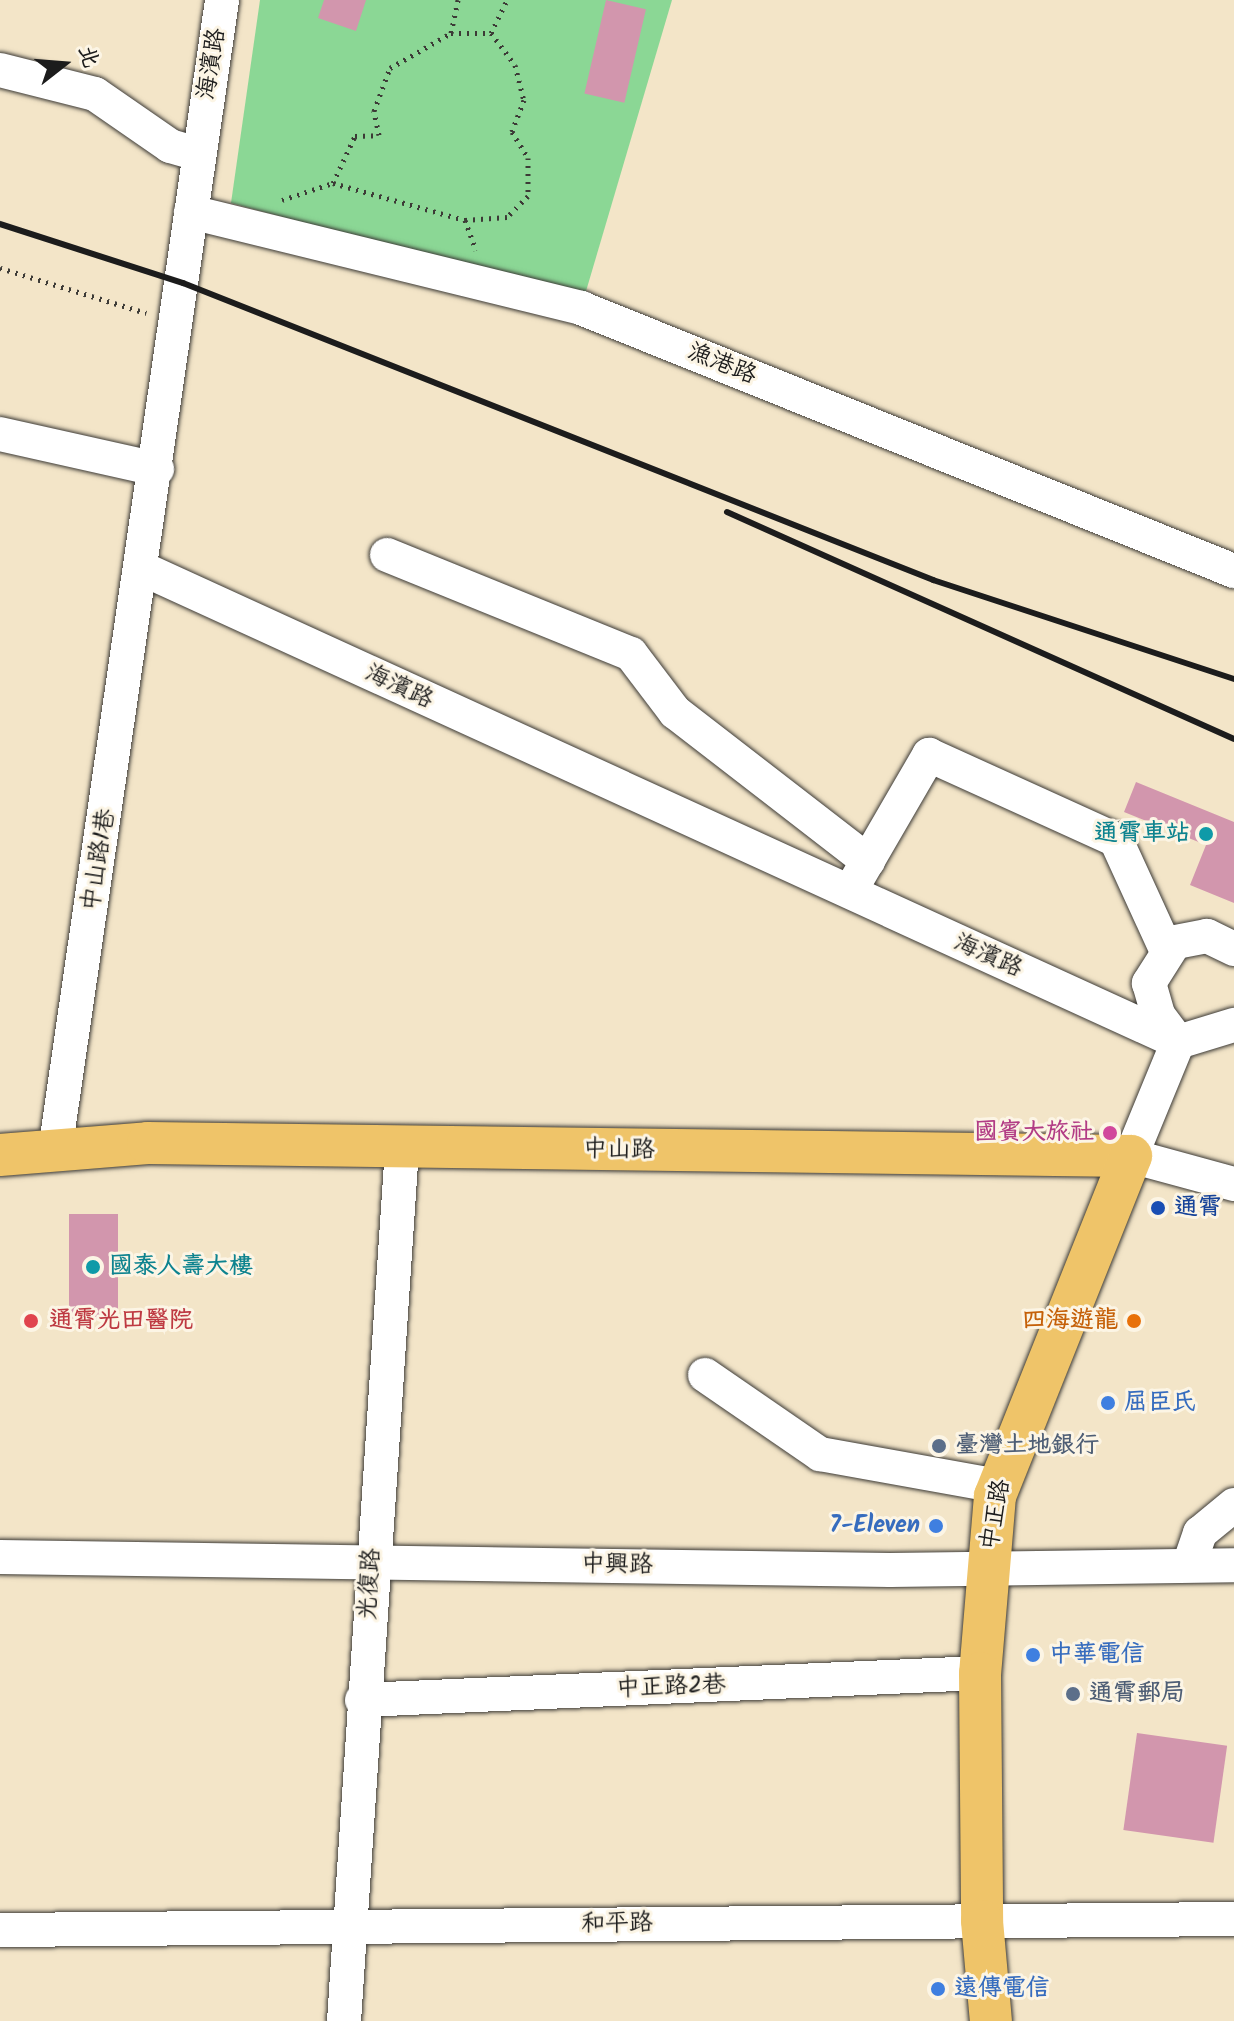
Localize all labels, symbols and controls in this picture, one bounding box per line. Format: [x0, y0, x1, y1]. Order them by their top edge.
north arrow [24, 24, 104, 104]
street label: 海濱路 [192, 26, 232, 102]
text: 北 [67, 41, 107, 72]
street label: 漁港路 [683, 337, 761, 391]
street label: 海濱路 [360, 659, 438, 715]
street label: 中山路1巷 [77, 807, 121, 913]
place label: 通霄車站 [1094, 820, 1190, 848]
marker: 通霄車站 [1197, 825, 1215, 843]
street label: 海濱路 [949, 928, 1027, 984]
place label: 國賓大旅社 [974, 1119, 1094, 1147]
marker: 國賓大旅社 [1101, 1124, 1119, 1142]
street label: 中山路 [583, 1135, 655, 1165]
place label: 通霄 [1174, 1194, 1222, 1222]
marker: 通霄 [1149, 1199, 1167, 1217]
place label: 國泰人壽大樓 [109, 1253, 253, 1281]
marker: 國泰人壽大樓 [84, 1258, 102, 1276]
place label: 通霄光田醫院 [49, 1307, 193, 1335]
place label: 四海遊龍 [1022, 1307, 1118, 1335]
marker: 通霄光田醫院 [20, 1310, 42, 1332]
marker: 四海遊龍 [1125, 1312, 1143, 1330]
place label: 屈臣氏 [1124, 1389, 1196, 1417]
marker: 屈臣氏 [1099, 1394, 1117, 1412]
place label: 臺灣土地銀行 [955, 1432, 1099, 1460]
marker: 臺灣土地銀行 [930, 1437, 948, 1455]
street label: 中正路 [976, 1477, 1016, 1553]
place label: 7-Eleven [829, 1512, 920, 1540]
marker: 7-Eleven [927, 1517, 945, 1535]
street label: 光復路 [353, 1547, 387, 1621]
street label: 中興路 [581, 1550, 653, 1580]
place label: 中華電信 [1049, 1641, 1145, 1669]
marker: 中華電信 [1024, 1646, 1042, 1664]
street label: 中正路2巷 [616, 1671, 726, 1703]
place label: 通霄郵局 [1089, 1680, 1185, 1708]
marker: 通霄郵局 [1064, 1685, 1082, 1703]
street label: 和平路 [581, 1909, 653, 1939]
place label: 遠傳電信 [954, 1975, 1050, 2003]
marker: 遠傳電信 [929, 1980, 947, 1998]

